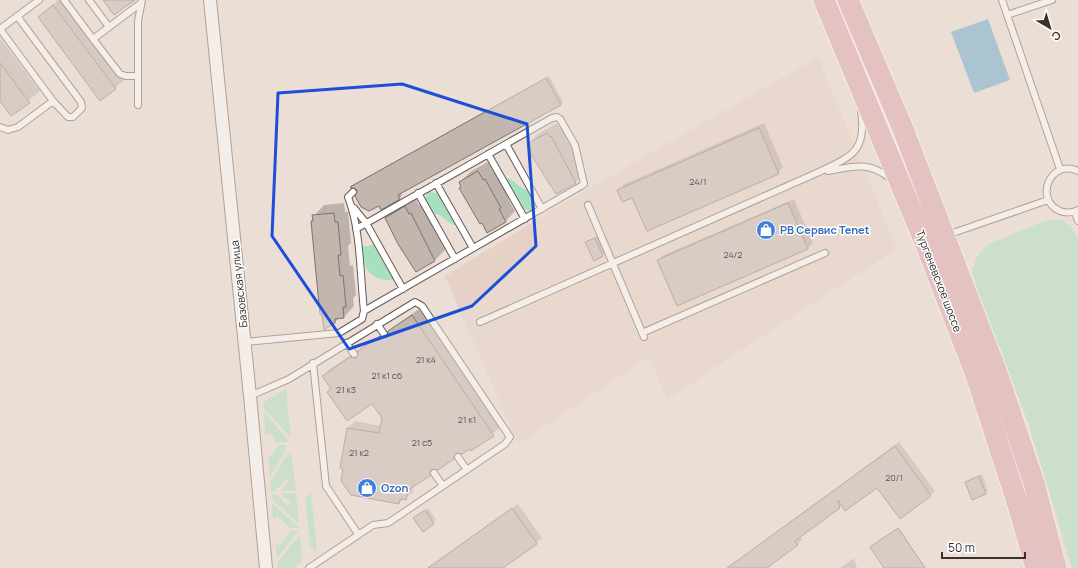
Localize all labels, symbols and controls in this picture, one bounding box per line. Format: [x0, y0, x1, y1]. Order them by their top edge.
north arrow [1030, 8, 1070, 48]
text: С [1049, 28, 1064, 45]
house number: 24/1 [689, 175, 707, 188]
shop icon: PB Сервис Tenet [755, 219, 777, 241]
place label: PB Сервис Tenet [780, 222, 870, 237]
street label: Тургеневское шоссе [913, 228, 966, 335]
street label: Базовская улица [226, 240, 251, 328]
house number: 24/2 [724, 248, 742, 261]
house number: 21 к4 [416, 353, 436, 366]
house number: 21 к1 с6 [372, 369, 403, 382]
house number: 21 к3 [336, 383, 356, 396]
house number: 21 к1 [458, 413, 476, 426]
house number: 21 с5 [412, 436, 432, 449]
house number: 21 к2 [349, 446, 369, 459]
house number: 20/1 [885, 471, 903, 484]
shop icon: Ozon [356, 477, 378, 499]
place label: Ozon [381, 480, 408, 495]
scale bar [942, 534, 1025, 560]
text: 50 m [948, 539, 975, 556]

